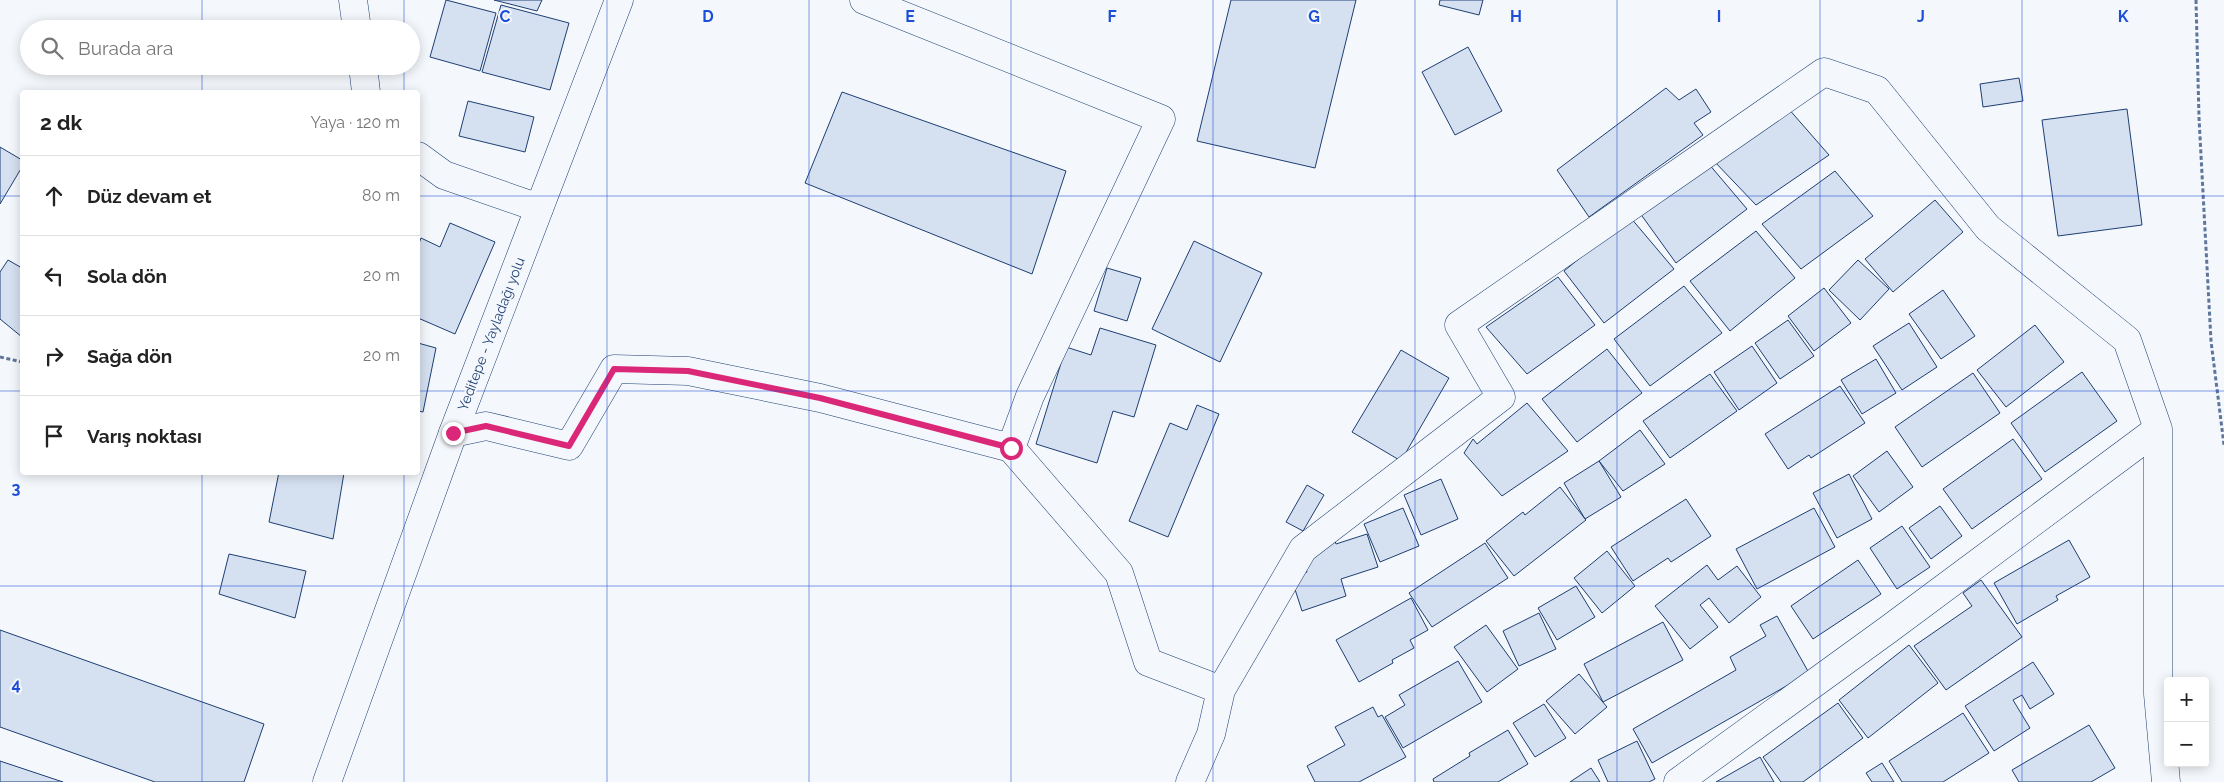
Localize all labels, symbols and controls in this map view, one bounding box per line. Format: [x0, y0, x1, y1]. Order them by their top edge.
text: C [500, 7, 511, 26]
text: D [702, 7, 714, 26]
text: E [905, 7, 915, 26]
text: F [1107, 7, 1117, 26]
text: G [1308, 7, 1320, 26]
text: H [1510, 7, 1522, 26]
text: I [1717, 7, 1721, 26]
text: J [1917, 7, 1925, 26]
text: K [2118, 7, 2129, 26]
search box [20, 20, 420, 75]
icon: search [38, 34, 66, 62]
text: Burada ara [78, 37, 173, 59]
text: 2 dk [40, 110, 82, 135]
text: Yaya · 120 m [310, 113, 400, 132]
icon: ahead [40, 182, 68, 210]
text: Düz devam et [87, 185, 212, 207]
text: 80 m [362, 186, 400, 205]
street label: Yeditepe - Yayladağı yolu [454, 255, 528, 413]
icon: left [40, 262, 68, 290]
text: Sola dön [87, 265, 167, 287]
text: 20 m [363, 266, 400, 285]
icon: right [40, 342, 68, 370]
text: Sağa dön [87, 345, 172, 367]
text: 20 m [363, 346, 400, 365]
icon: arrive [40, 422, 68, 450]
route end [442, 422, 465, 445]
text: Varış noktası [87, 425, 202, 447]
route start [1000, 437, 1023, 460]
text: 3 [12, 479, 21, 498]
text: 4 [11, 675, 21, 694]
map controls [2164, 677, 2209, 767]
button: + [2164, 677, 2209, 722]
button: − [2164, 722, 2209, 767]

